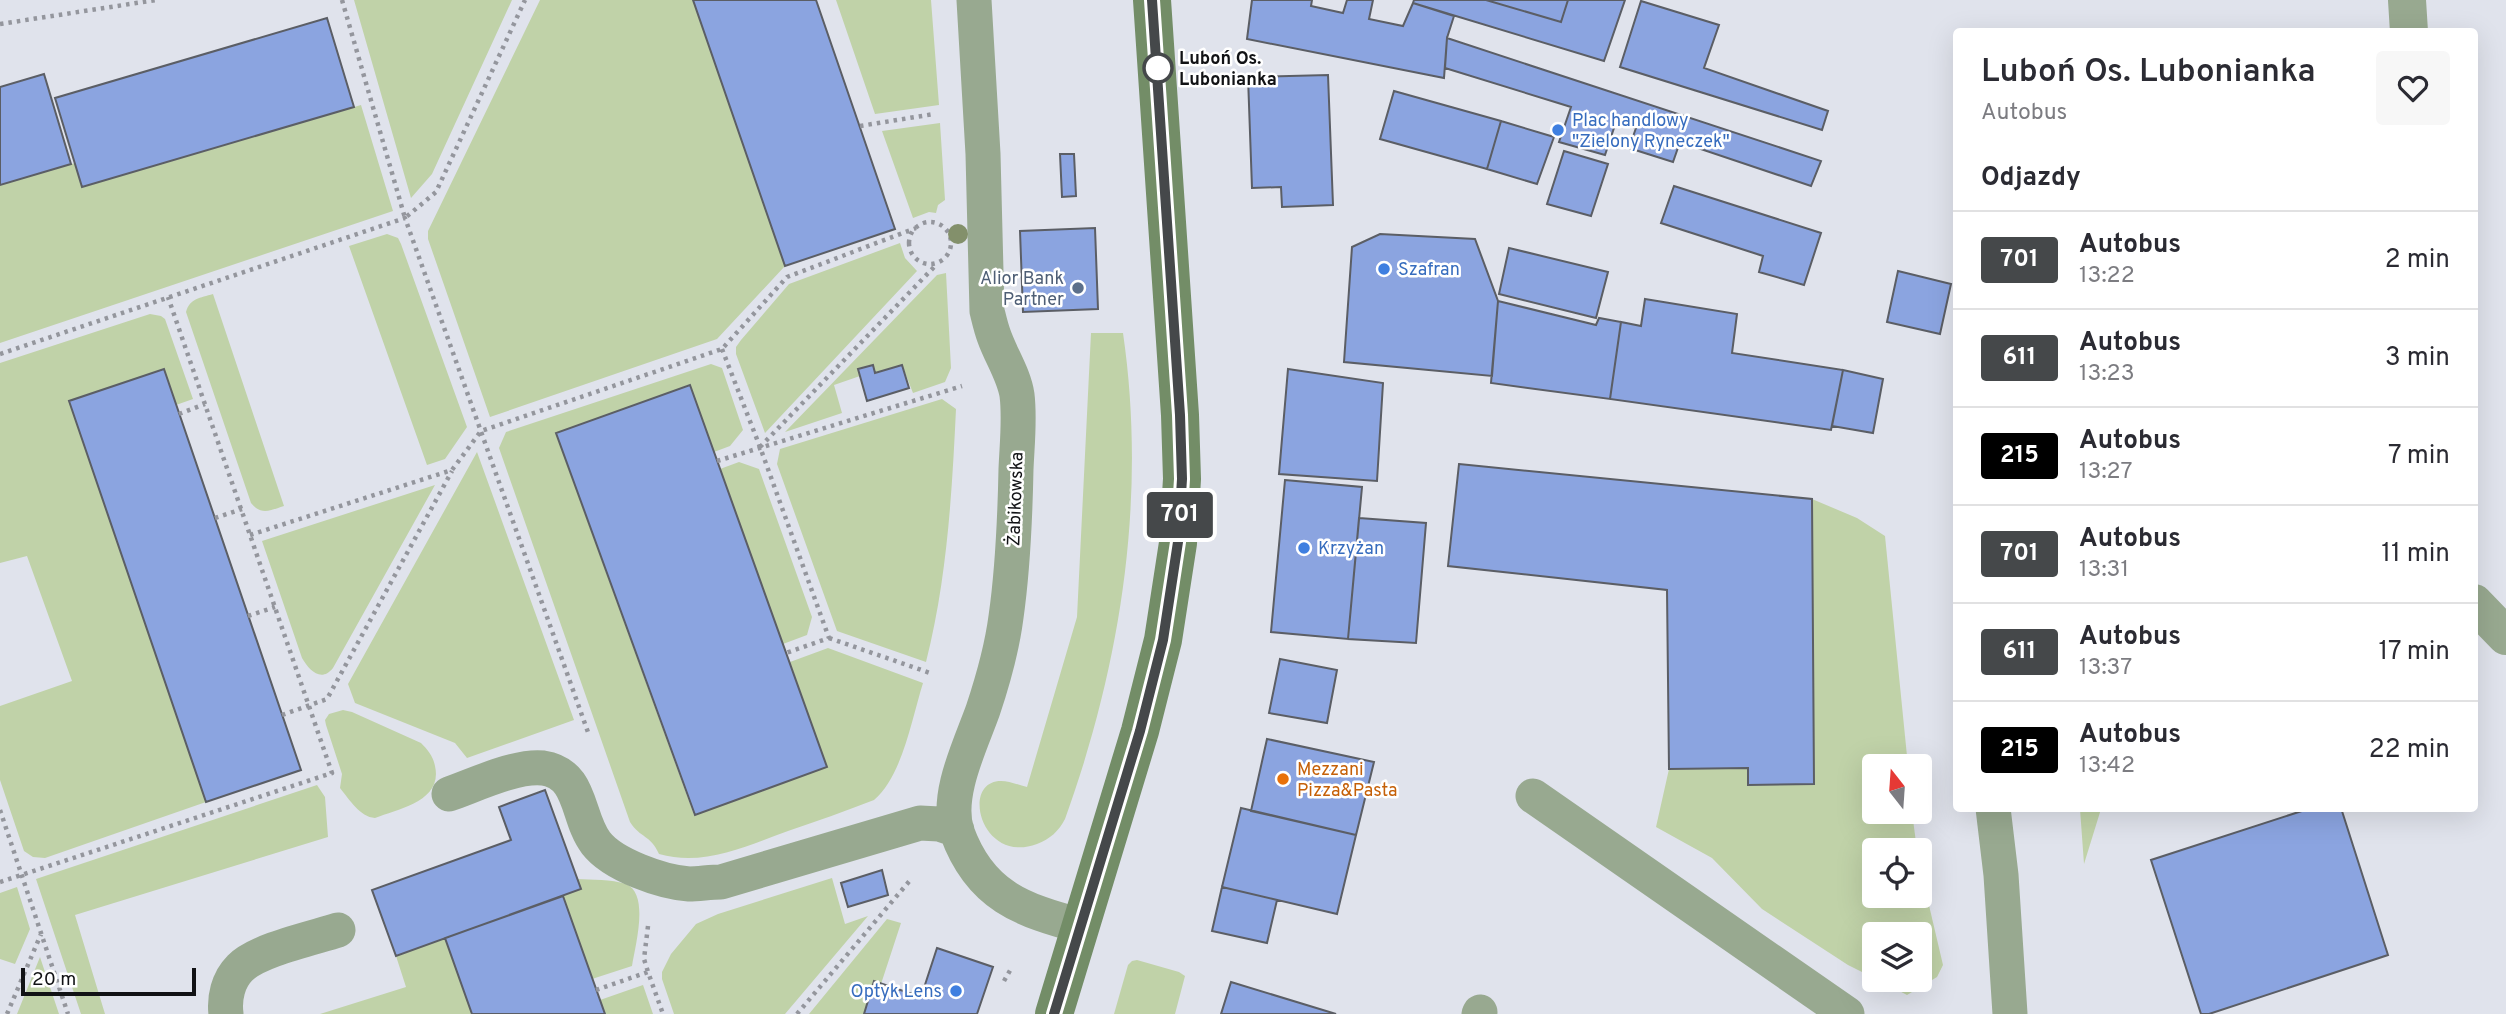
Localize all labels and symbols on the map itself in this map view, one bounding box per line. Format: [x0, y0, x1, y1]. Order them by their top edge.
place label: Luboń Os. Lubonianka [1179, 48, 1277, 92]
marker: Luboń Os. Lubonianka [1143, 53, 1173, 83]
place label: Plac handlowy "Zielony Ryneczek" [1572, 110, 1730, 154]
marker: Plac handlowy "Zielony Ryneczek" [1550, 122, 1566, 138]
place label: Szafran [1398, 259, 1460, 282]
marker: Szafran [1376, 261, 1392, 277]
place label: Alior Bank Partner [980, 268, 1064, 312]
marker: Alior Bank Partner [1070, 280, 1086, 296]
street label: Żabikowska [1001, 451, 1030, 547]
line badge: 701 [1140, 492, 1220, 538]
place label: Krzyżan [1318, 538, 1384, 561]
marker: Krzyżan [1296, 540, 1312, 556]
north arrow [1862, 754, 1932, 824]
place label: Mezzani Pizza&Pasta [1297, 759, 1398, 803]
marker: Mezzani Pizza&Pasta [1275, 771, 1291, 787]
scale bar [21, 965, 196, 997]
place label: Optyk Lens [851, 981, 942, 1004]
marker: Optyk Lens [948, 983, 964, 999]

